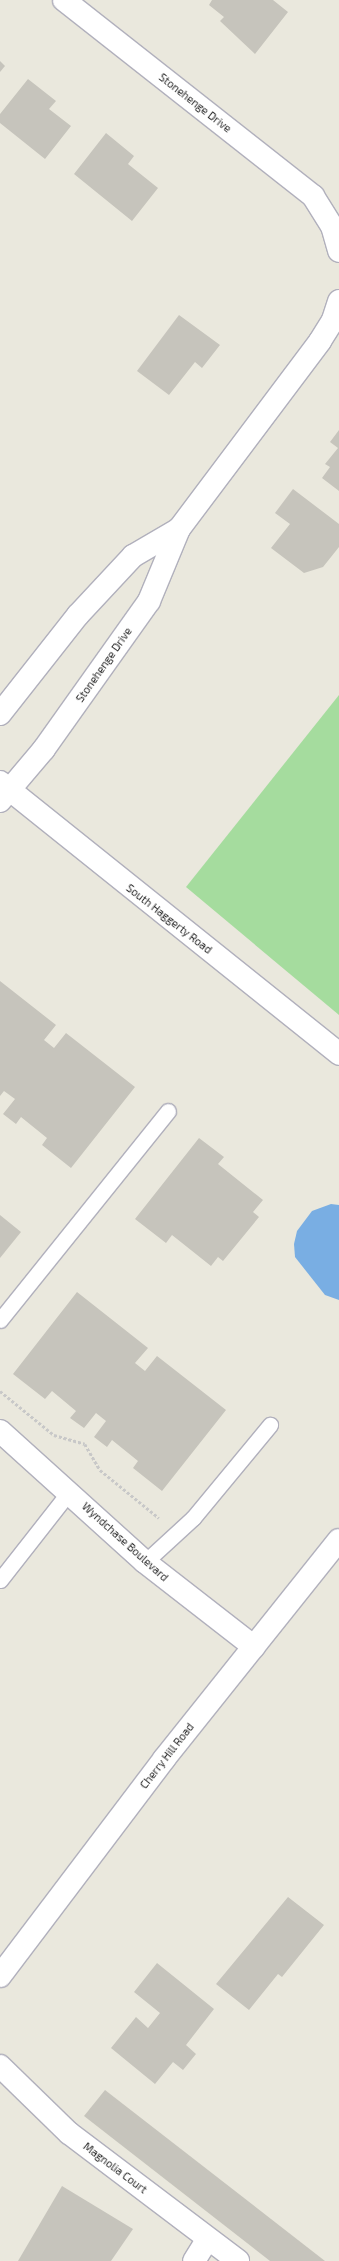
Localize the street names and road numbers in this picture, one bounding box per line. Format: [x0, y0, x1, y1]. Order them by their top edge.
street label: Stonehenge Drive [156, 71, 234, 135]
street label: Stonehenge Drive [73, 625, 135, 705]
street label: South Haggerty Road [123, 881, 215, 957]
street label: Wyndchase Boulevard [79, 1500, 171, 1584]
street label: Cherry Hill Road [137, 1720, 197, 1792]
street label: Magnolia Court [81, 2140, 149, 2196]

